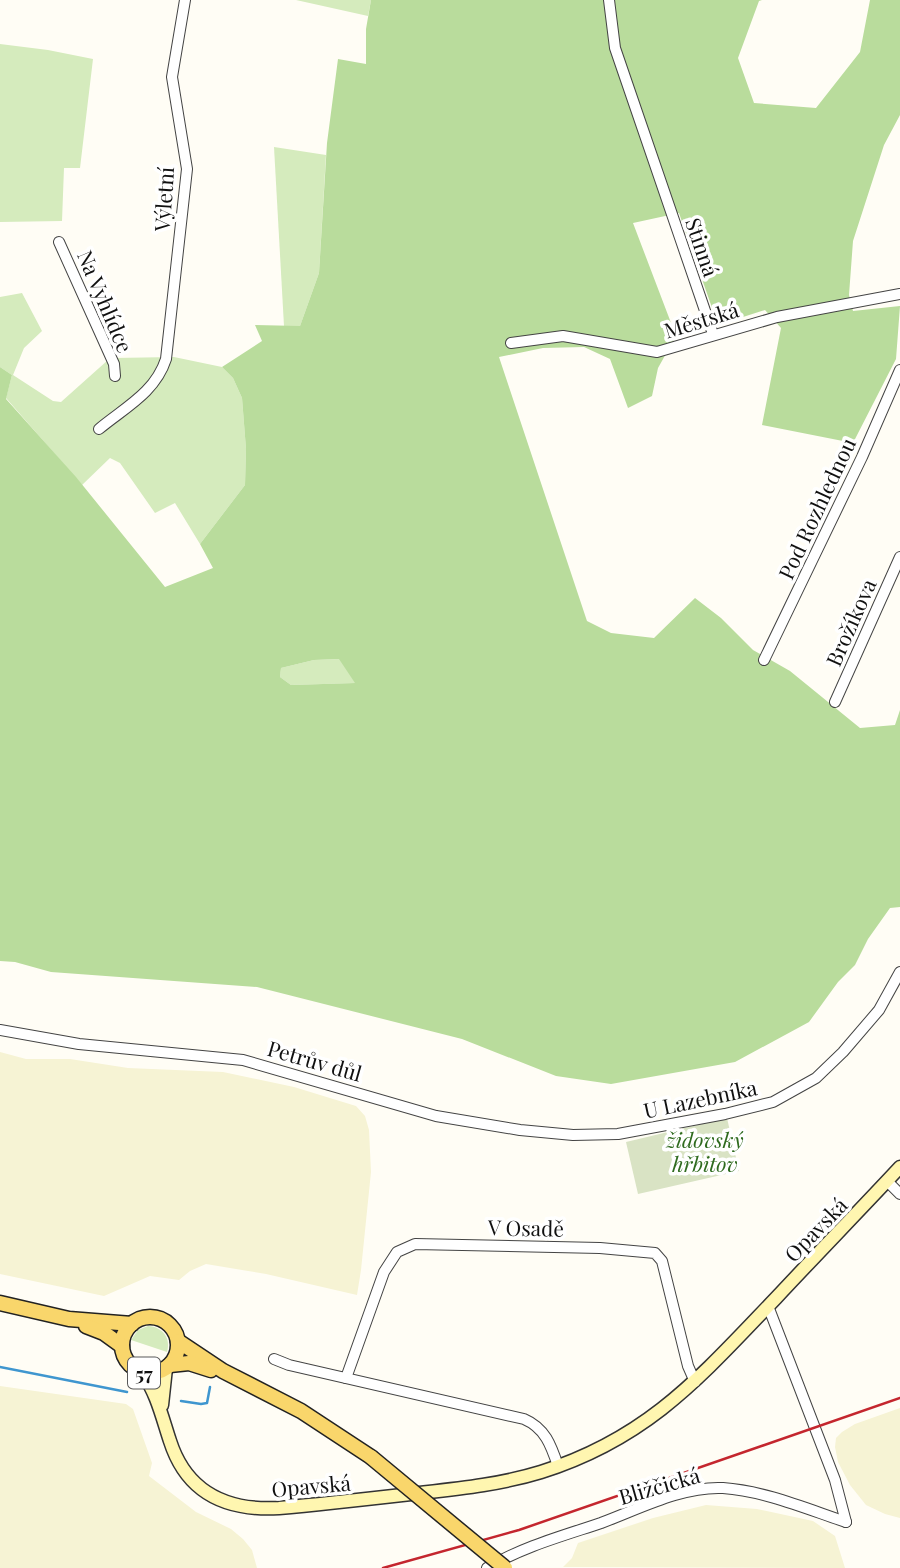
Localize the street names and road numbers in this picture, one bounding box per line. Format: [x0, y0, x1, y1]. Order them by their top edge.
street label: Výletní [147, 166, 179, 233]
street label: Stinná [680, 214, 726, 281]
street label: Na Vyhlídce [72, 245, 140, 357]
street label: Městská [660, 294, 742, 344]
street label: Pod Rozhlednou [771, 433, 861, 583]
street label: Brožíkova [818, 574, 882, 670]
street label: Petrův důl [265, 1033, 365, 1087]
street label: U Lazebníka [641, 1072, 760, 1124]
street label: Opavská [777, 1190, 853, 1267]
street label: V Osadě [487, 1212, 564, 1242]
road number: 57 [128, 1358, 160, 1388]
street label: Bližčická [615, 1460, 703, 1510]
street label: Opavská [270, 1468, 352, 1502]

